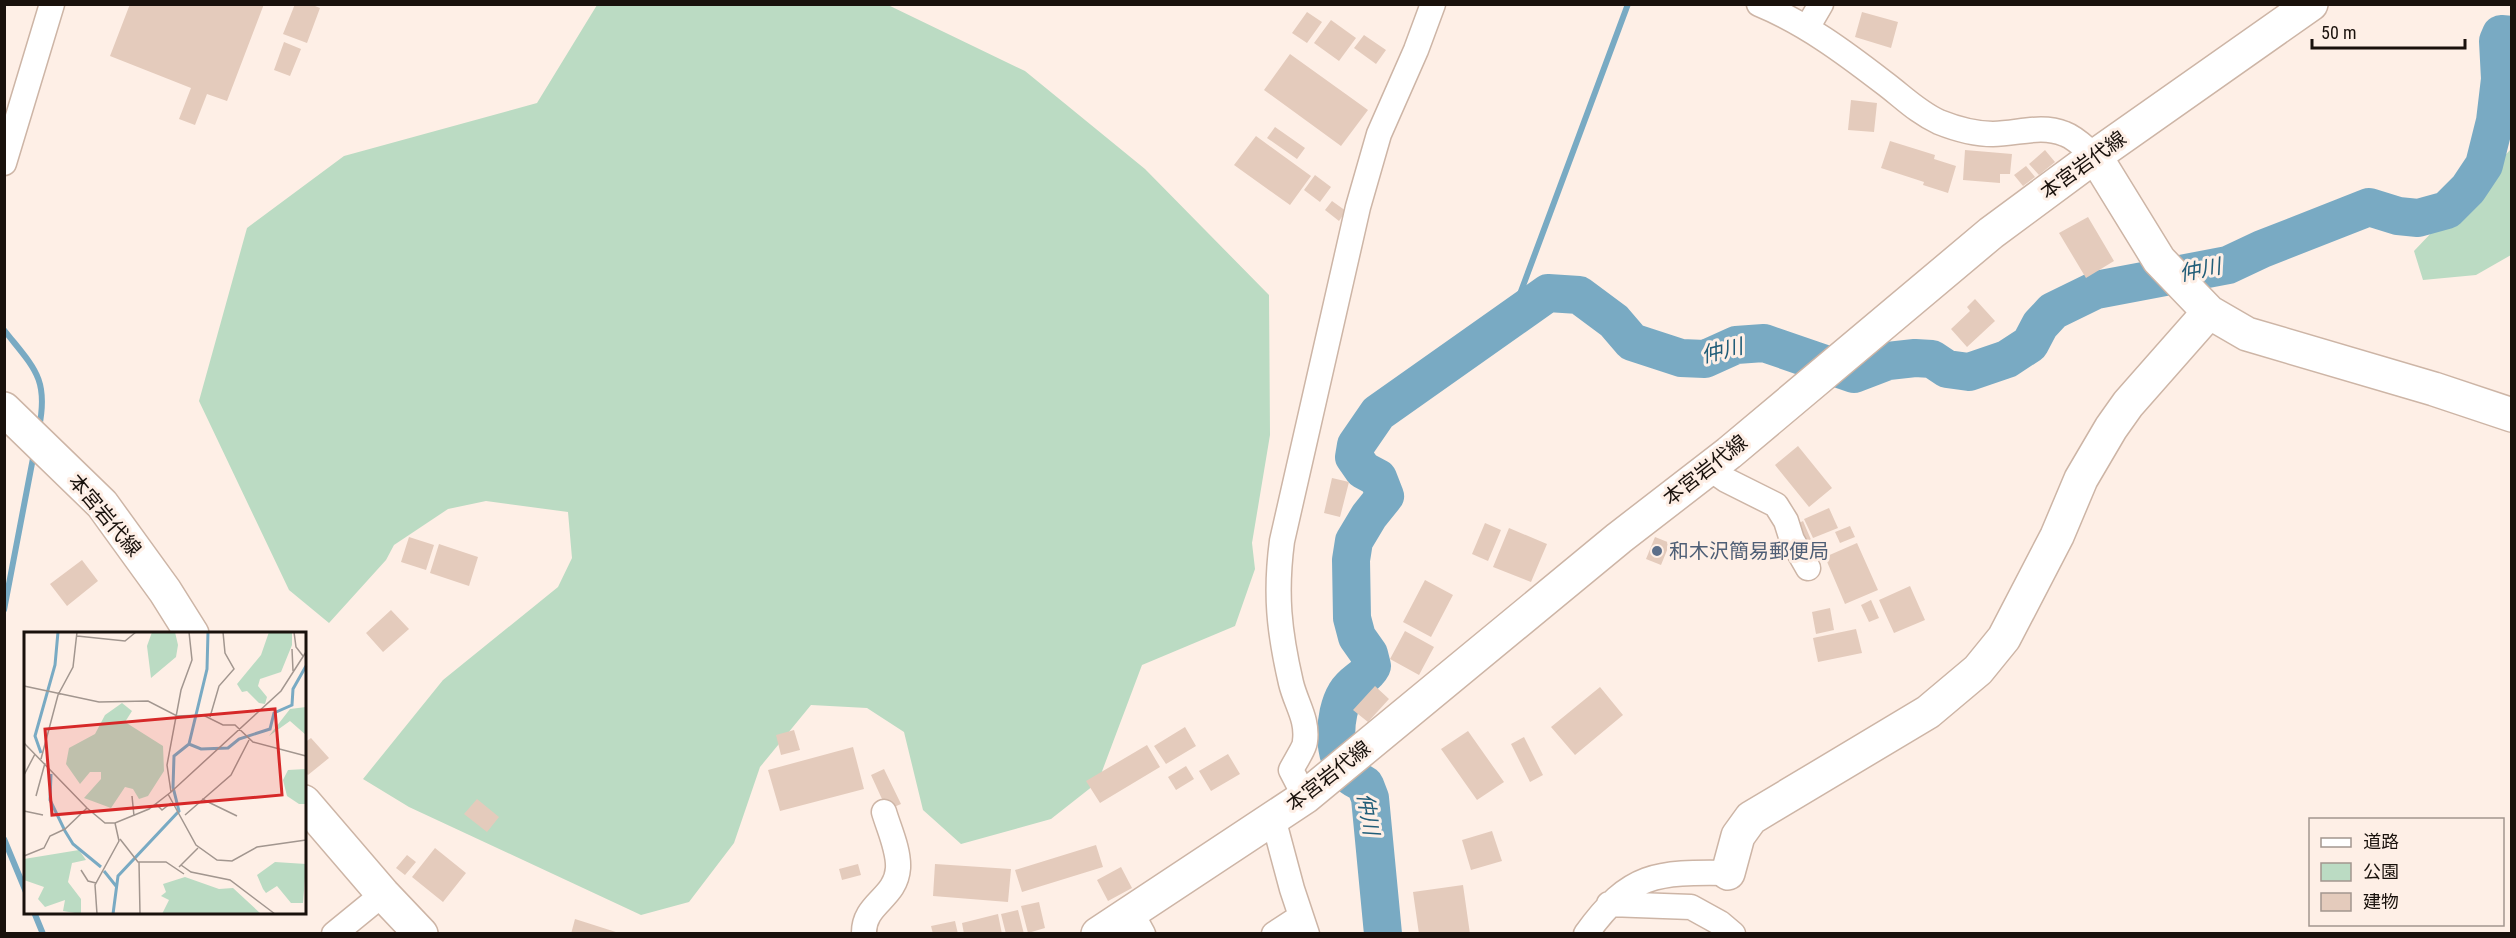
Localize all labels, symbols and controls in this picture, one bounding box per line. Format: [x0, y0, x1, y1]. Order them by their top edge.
scale bar [2312, 12, 2465, 50]
text: 50 m [2321, 22, 2356, 43]
street label: 本宮岩代線 [2035, 126, 2131, 204]
water label: 仲川 [2177, 254, 2225, 286]
water label: 仲川 [1699, 334, 1747, 368]
street label: 本宮岩代線 [1658, 430, 1752, 510]
street label: 本宮岩代線 [64, 469, 146, 561]
place label: 和木沢簡易郵便局 [1669, 539, 1829, 563]
marker: 和木沢簡易郵便局 [1650, 544, 1664, 558]
inset map [24, 632, 306, 914]
street label: 本宮岩代線 [1281, 736, 1375, 816]
water label: 仲川 [1353, 791, 1384, 839]
legend [2309, 818, 2504, 926]
text: 道路 [2363, 831, 2399, 852]
text: 公園 [2363, 861, 2399, 882]
text: 建物 [2363, 891, 2399, 912]

